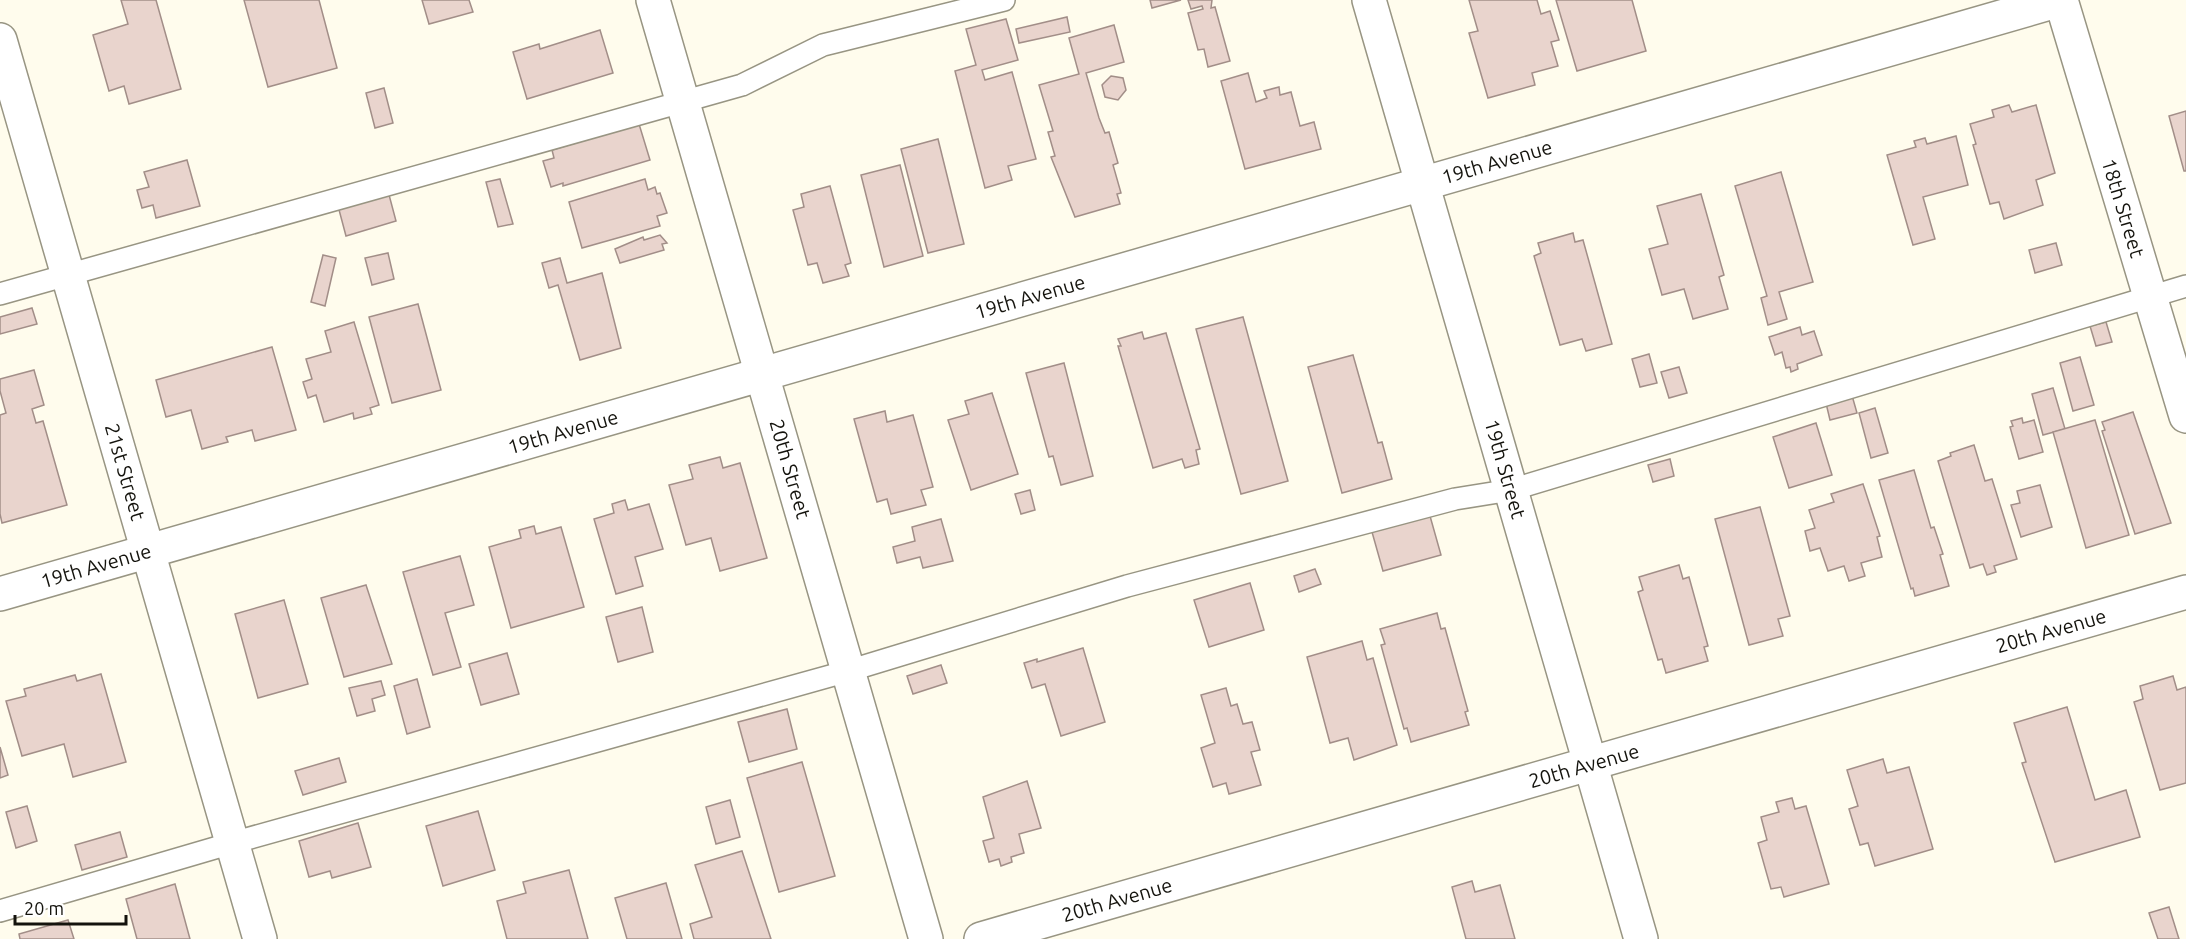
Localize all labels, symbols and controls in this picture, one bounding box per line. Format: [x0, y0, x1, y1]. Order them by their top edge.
street label: 19th Avenue [1439, 135, 1555, 188]
street label: 18th Street [2098, 156, 2149, 260]
street label: 19th Avenue [972, 270, 1088, 323]
street label: 19th Avenue [505, 405, 621, 458]
street label: 20th Street [765, 417, 816, 521]
street label: 19th Street [1480, 417, 1531, 521]
street label: 21st Street [101, 421, 150, 523]
street label: 19th Avenue [38, 539, 154, 592]
street label: 20th Avenue [1993, 604, 2109, 657]
street label: 20th Avenue [1526, 739, 1642, 792]
street label: 20th Avenue [1059, 873, 1175, 926]
scale bar [15, 888, 126, 926]
text: 20 m [24, 898, 64, 918]

